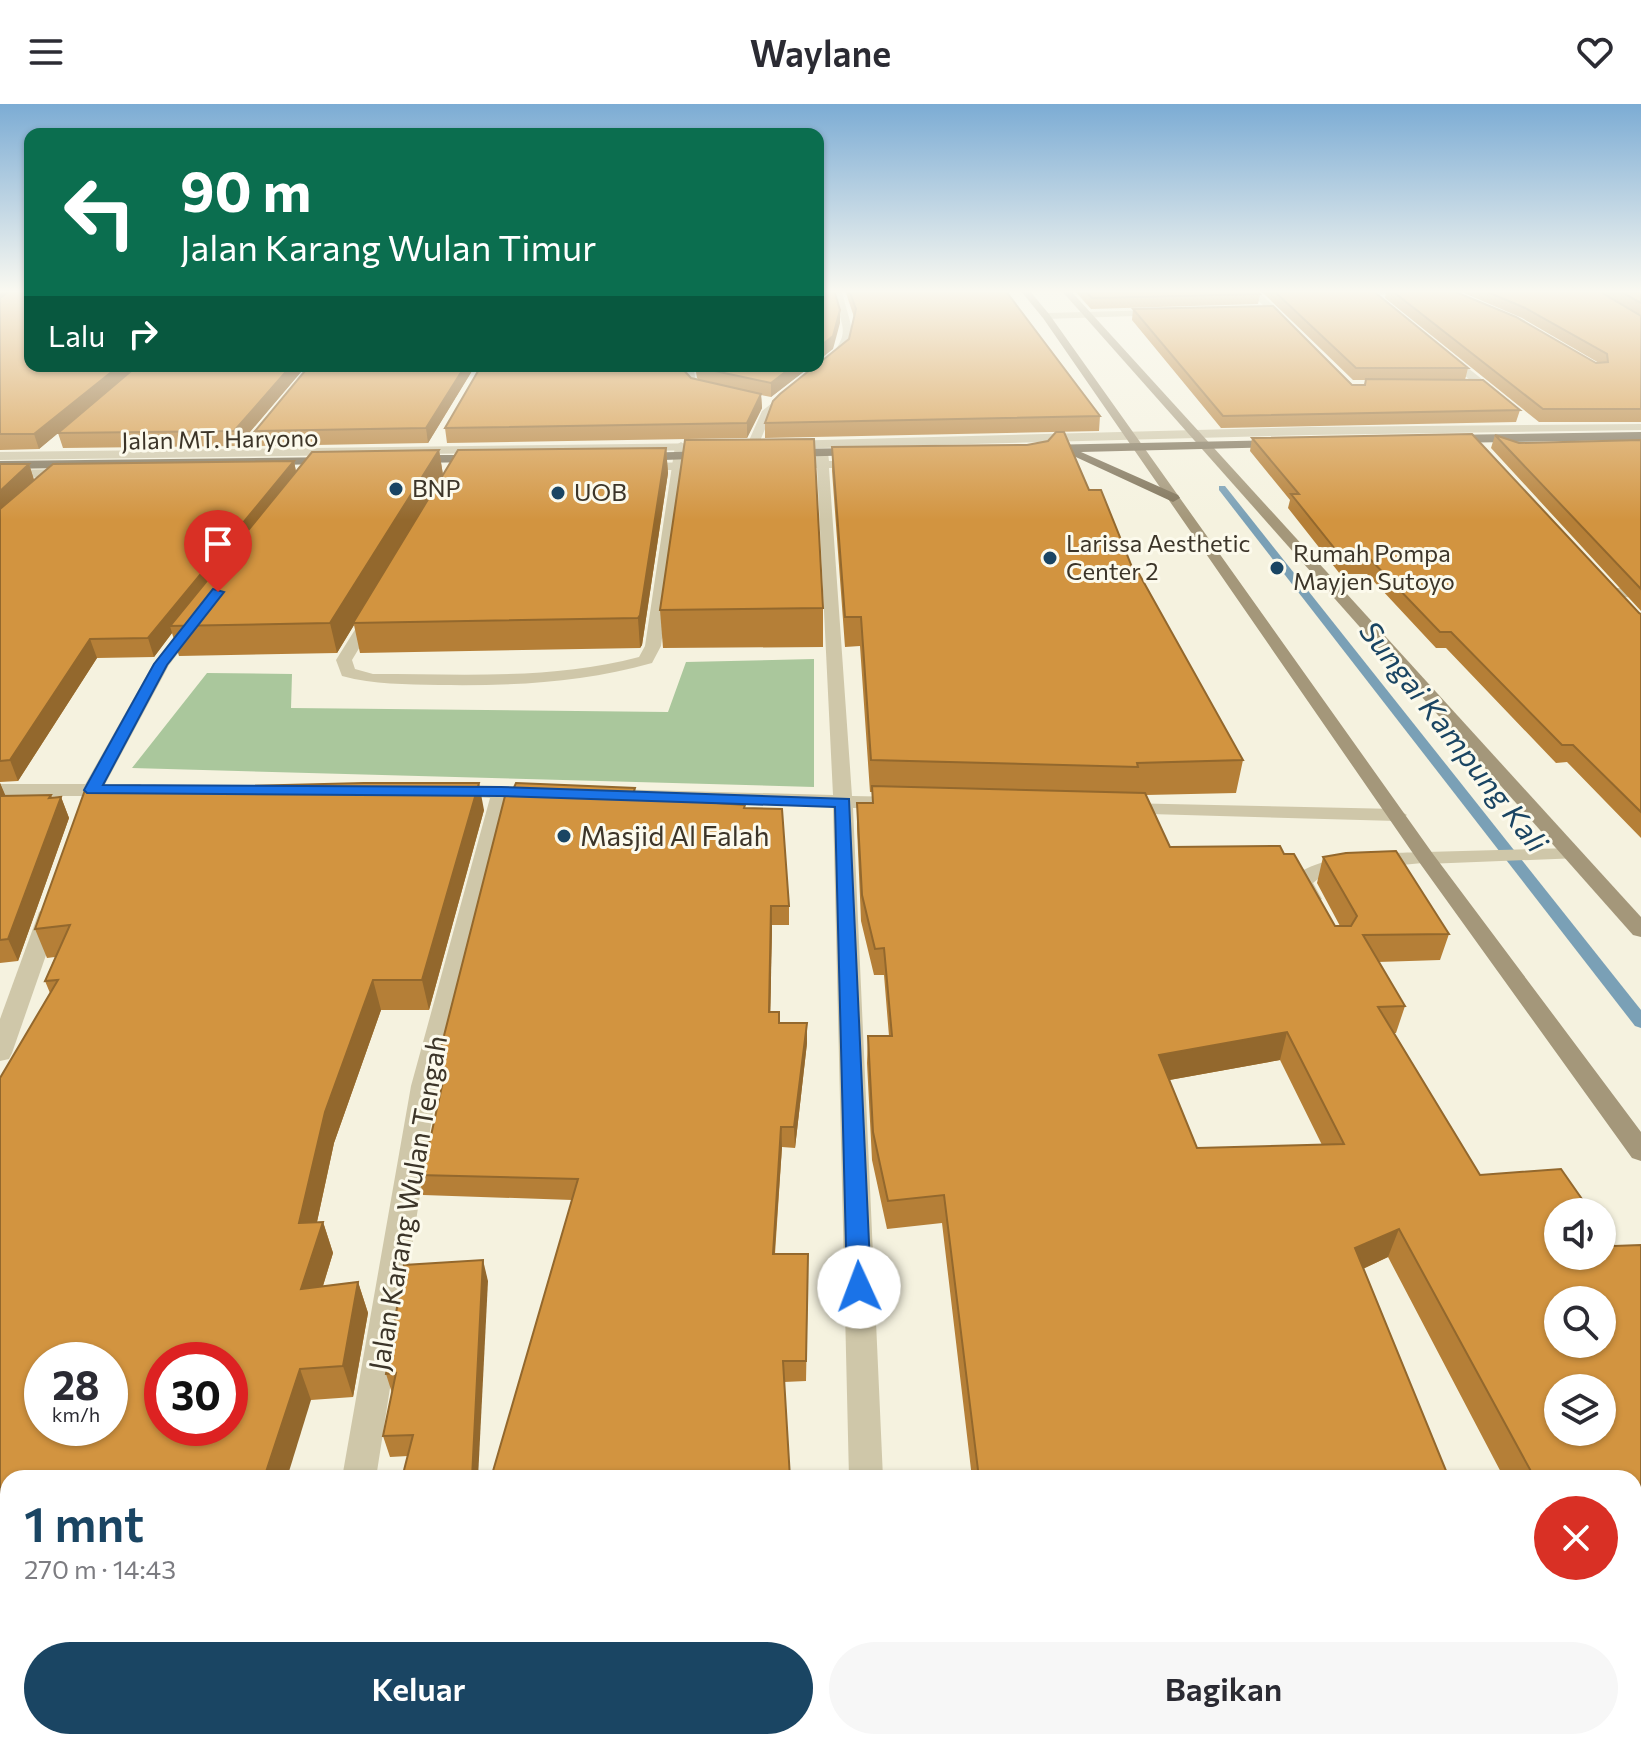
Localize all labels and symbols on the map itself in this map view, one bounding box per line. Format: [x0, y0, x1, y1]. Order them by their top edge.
street label: Jalan MT. Haryono [121, 422, 319, 455]
place label: BNP [412, 473, 461, 502]
place label: UOB [574, 477, 627, 506]
marker: BNP [387, 480, 405, 498]
marker: UOB [549, 484, 567, 502]
pin [184, 510, 252, 592]
place label: Larissa Aesthetic Center 2 [1066, 528, 1251, 585]
place label: Rumah Pompa Mayjen Sutoyo [1293, 538, 1455, 595]
marker: Larissa Aesthetic Center 2 [1041, 549, 1059, 567]
marker: Rumah Pompa Mayjen Sutoyo [1268, 559, 1286, 577]
water label: Sungai Kampung Kali [1353, 612, 1558, 860]
place label: Masjid Al Falah [580, 818, 770, 852]
marker: Masjid Al Falah [555, 827, 573, 845]
street label: Jalan Karang Wulan Tengah [361, 1033, 453, 1373]
position arrow [817, 1245, 901, 1329]
speed limit sign: 30 [144, 1342, 248, 1446]

